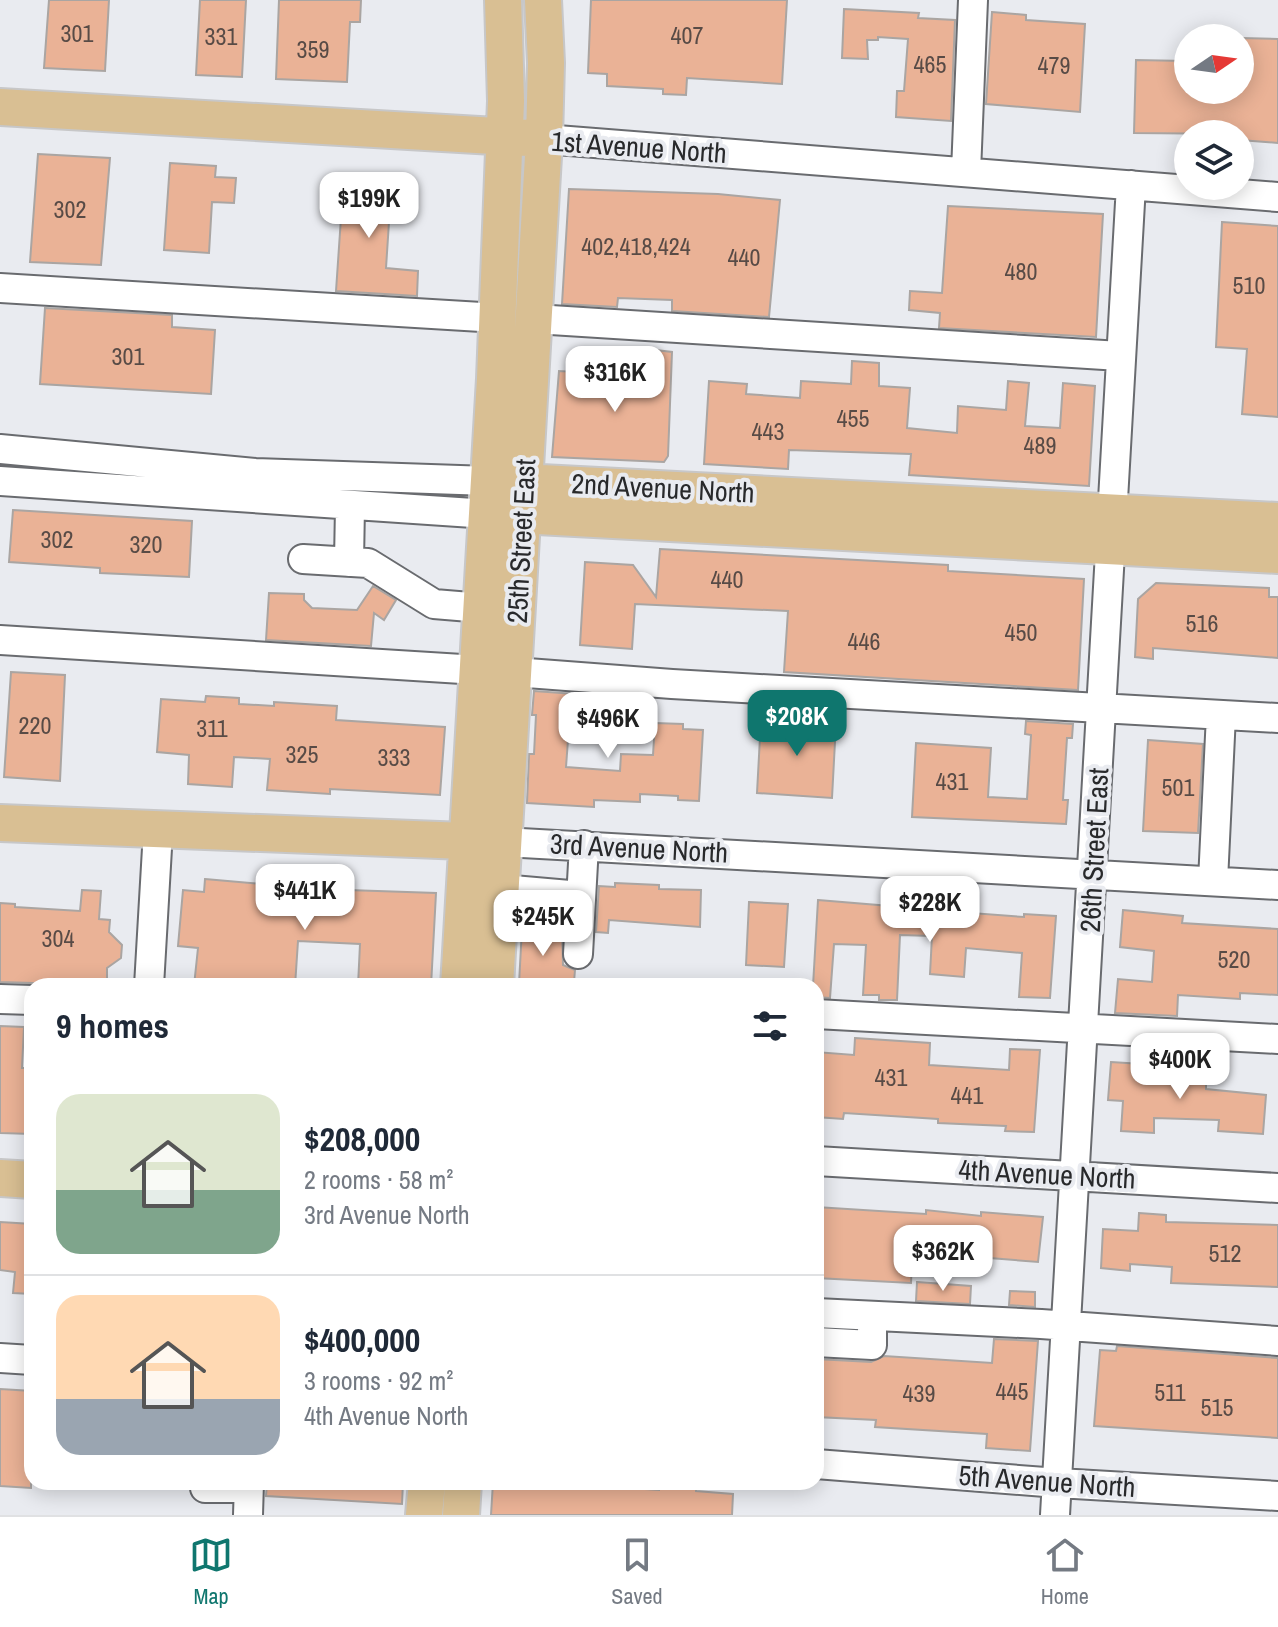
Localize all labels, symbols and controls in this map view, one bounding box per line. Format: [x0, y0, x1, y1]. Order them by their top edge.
house number: 301 [61, 17, 93, 49]
house number: 407 [671, 19, 703, 51]
house number: 331 [205, 20, 237, 52]
north arrow [1174, 24, 1254, 104]
map controls [1174, 24, 1254, 200]
house number: 359 [297, 33, 329, 65]
house number: 465 [914, 48, 946, 80]
house number: 479 [1038, 49, 1070, 81]
button: layers [1174, 120, 1254, 200]
street label: 1st Avenue North [550, 122, 728, 172]
pin: $199K [313, 172, 425, 240]
text: $199K [338, 180, 400, 215]
house number: 302 [54, 193, 86, 225]
house number: 402,418,424 [581, 230, 691, 262]
house number: 440 [728, 241, 760, 273]
house number: 480 [1005, 255, 1037, 287]
house number: 510 [1233, 269, 1265, 301]
house number: 301 [112, 340, 144, 372]
pin: $316K [559, 346, 671, 414]
text: $316K [584, 354, 646, 389]
house number: 455 [837, 402, 869, 434]
house number: 443 [752, 415, 784, 447]
house number: 489 [1024, 429, 1056, 461]
street label: 25th Street East [498, 458, 544, 624]
street label: 2nd Avenue North [570, 464, 756, 512]
house number: 302 [41, 523, 73, 555]
house number: 320 [130, 528, 162, 560]
house number: 440 [711, 563, 743, 595]
house number: 516 [1186, 607, 1218, 639]
house number: 450 [1005, 616, 1037, 648]
house number: 446 [848, 625, 880, 657]
pin: $208K [741, 690, 853, 758]
pin: $496K [552, 692, 664, 760]
text: $208K [766, 698, 828, 733]
text: $496K [577, 700, 639, 735]
house number: 220 [19, 709, 51, 741]
house number: 311 [196, 712, 228, 744]
house number: 325 [286, 738, 318, 770]
house number: 333 [378, 741, 410, 773]
house number: 431 [936, 765, 968, 797]
street label: 26th Street East [1071, 767, 1117, 933]
house number: 501 [1162, 771, 1194, 803]
street label: 3rd Avenue North [549, 824, 729, 872]
pin: $441K [249, 864, 361, 932]
text: $441K [274, 872, 336, 907]
pin: $228K [874, 876, 986, 944]
text: $228K [899, 884, 961, 919]
pin: $245K [487, 890, 599, 958]
text: $245K [512, 898, 574, 933]
house number: 304 [42, 922, 74, 954]
house number: 520 [1218, 943, 1250, 975]
text: 9 homes [56, 1003, 169, 1049]
icon: filters [748, 1004, 792, 1048]
pin: $400K [1124, 1033, 1236, 1101]
text: $400K [1149, 1041, 1211, 1076]
house number: 431 [875, 1061, 907, 1093]
house number: 441 [951, 1079, 983, 1111]
text: $208,000 [304, 1116, 420, 1162]
icon: home [120, 1126, 216, 1222]
street label: 4th Avenue North [958, 1150, 1136, 1198]
text: 2 rooms · 58 m² [304, 1162, 453, 1197]
text: 3rd Avenue North [304, 1197, 470, 1232]
pin: $362K [887, 1225, 999, 1293]
text: $362K [912, 1233, 974, 1268]
house number: 512 [1209, 1237, 1241, 1269]
text: $400,000 [304, 1317, 420, 1363]
icon: home [120, 1327, 216, 1423]
text: 3 rooms · 92 m² [304, 1363, 453, 1398]
house number: 445 [996, 1375, 1028, 1407]
house number: 511 [1154, 1376, 1186, 1408]
house number: 439 [903, 1377, 935, 1409]
house number: 515 [1201, 1391, 1233, 1423]
text: 4th Avenue North [304, 1398, 468, 1433]
street label: 5th Avenue North [957, 1456, 1137, 1506]
tab: Map [189, 1533, 233, 1611]
tab: Saved [611, 1533, 663, 1611]
tab: Home [1041, 1533, 1089, 1611]

